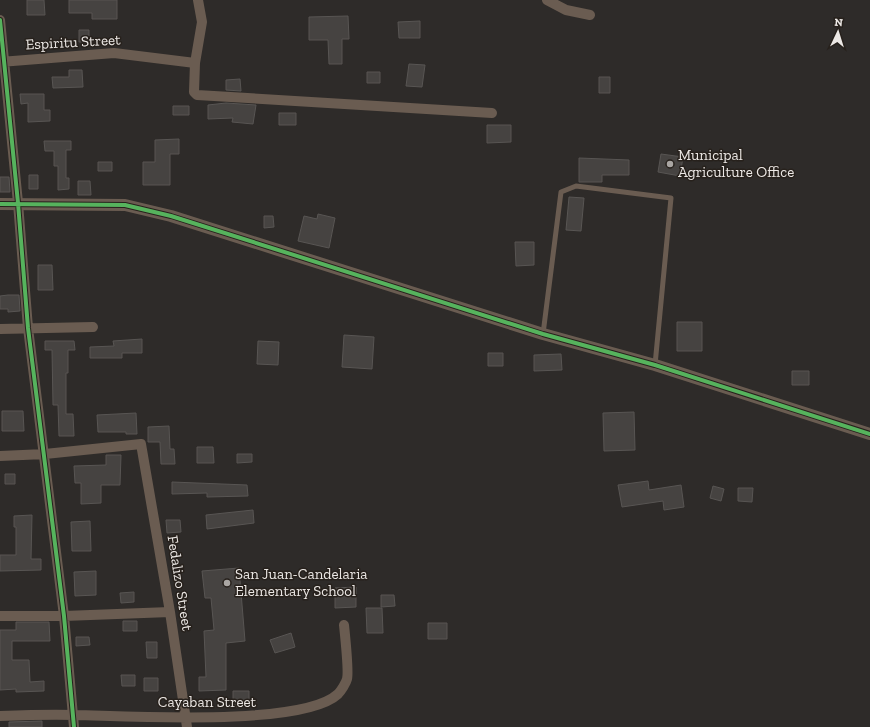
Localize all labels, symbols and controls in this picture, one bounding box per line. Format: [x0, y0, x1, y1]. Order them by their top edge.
north arrow [818, 12, 858, 52]
text: N [834, 16, 844, 29]
street label: Espiritu Street [25, 30, 121, 53]
place label: Municipal Agriculture Office [678, 146, 794, 181]
marker: Municipal Agriculture Office [665, 159, 675, 169]
street label: Fedalizo Street [164, 534, 196, 632]
place label: San Juan-Candelaria Elementary School [235, 565, 368, 600]
marker: San Juan-Candelaria Elementary School [222, 578, 232, 588]
street label: Cayaban Street [158, 693, 257, 711]

